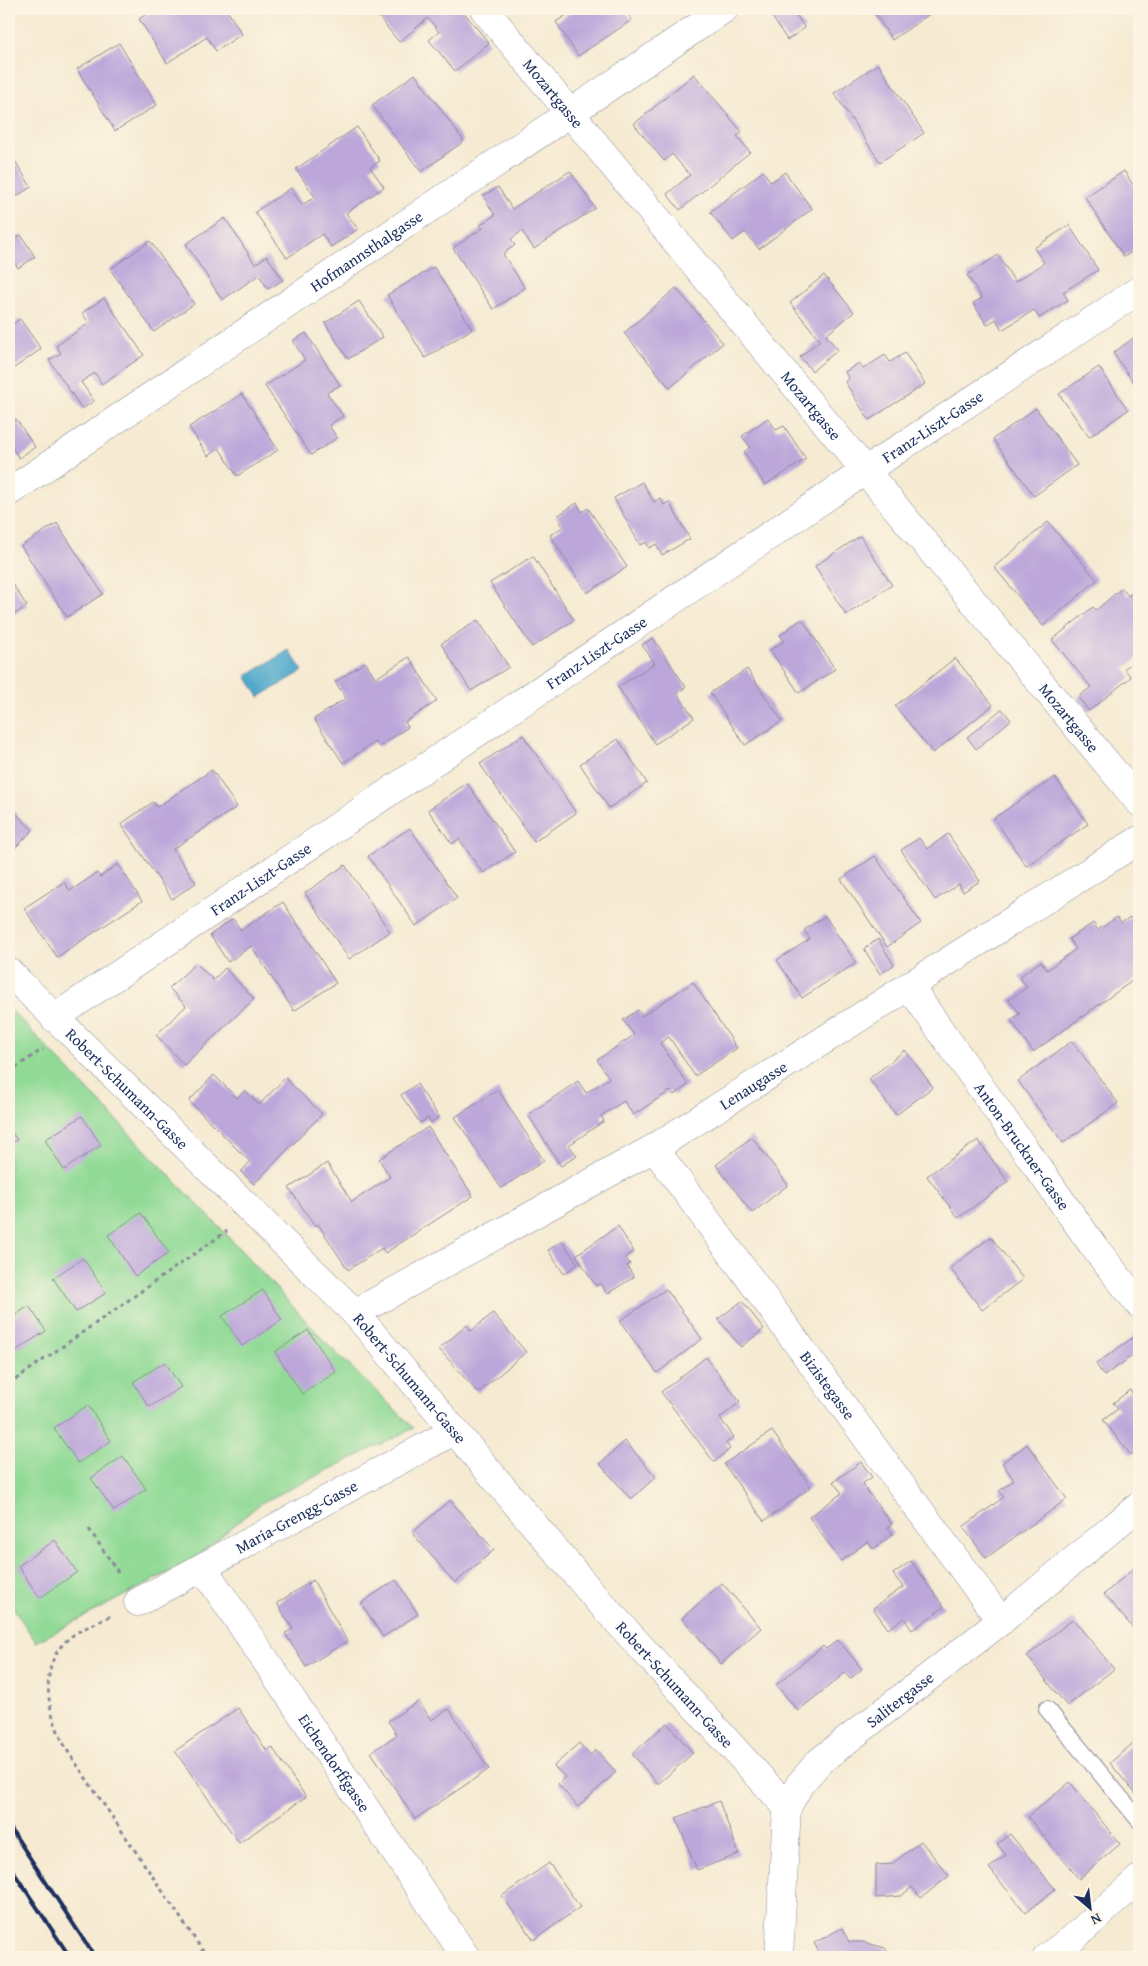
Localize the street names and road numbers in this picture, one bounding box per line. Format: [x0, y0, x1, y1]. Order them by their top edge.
street label: Mozartgasse [517, 53, 589, 133]
street label: Hofmannsthalgasse [305, 204, 427, 297]
street label: Mozartgasse [775, 365, 847, 445]
street label: Franz-Liszt-Gasse [877, 384, 988, 469]
street label: Franz-Liszt-Gasse [541, 610, 652, 695]
street label: Mozartgasse [1033, 678, 1105, 758]
street label: Franz-Liszt-Gasse [205, 836, 316, 922]
street label: Robert-Schumann-Gasse [60, 1022, 194, 1155]
street label: Lenaugasse [715, 1054, 792, 1116]
street label: Anton-Bruckner-Gasse [969, 1077, 1076, 1215]
street label: Robert-Schumann-Gasse [348, 1307, 472, 1449]
street label: Bizistegasse [794, 1346, 861, 1425]
street label: Maria-Grengg-Gasse [231, 1473, 362, 1559]
street label: Robert-Schumann-Gasse [611, 1615, 739, 1753]
street label: Salitergasse [861, 1665, 939, 1733]
street label: Eichendorffgasse [293, 1709, 377, 1817]

